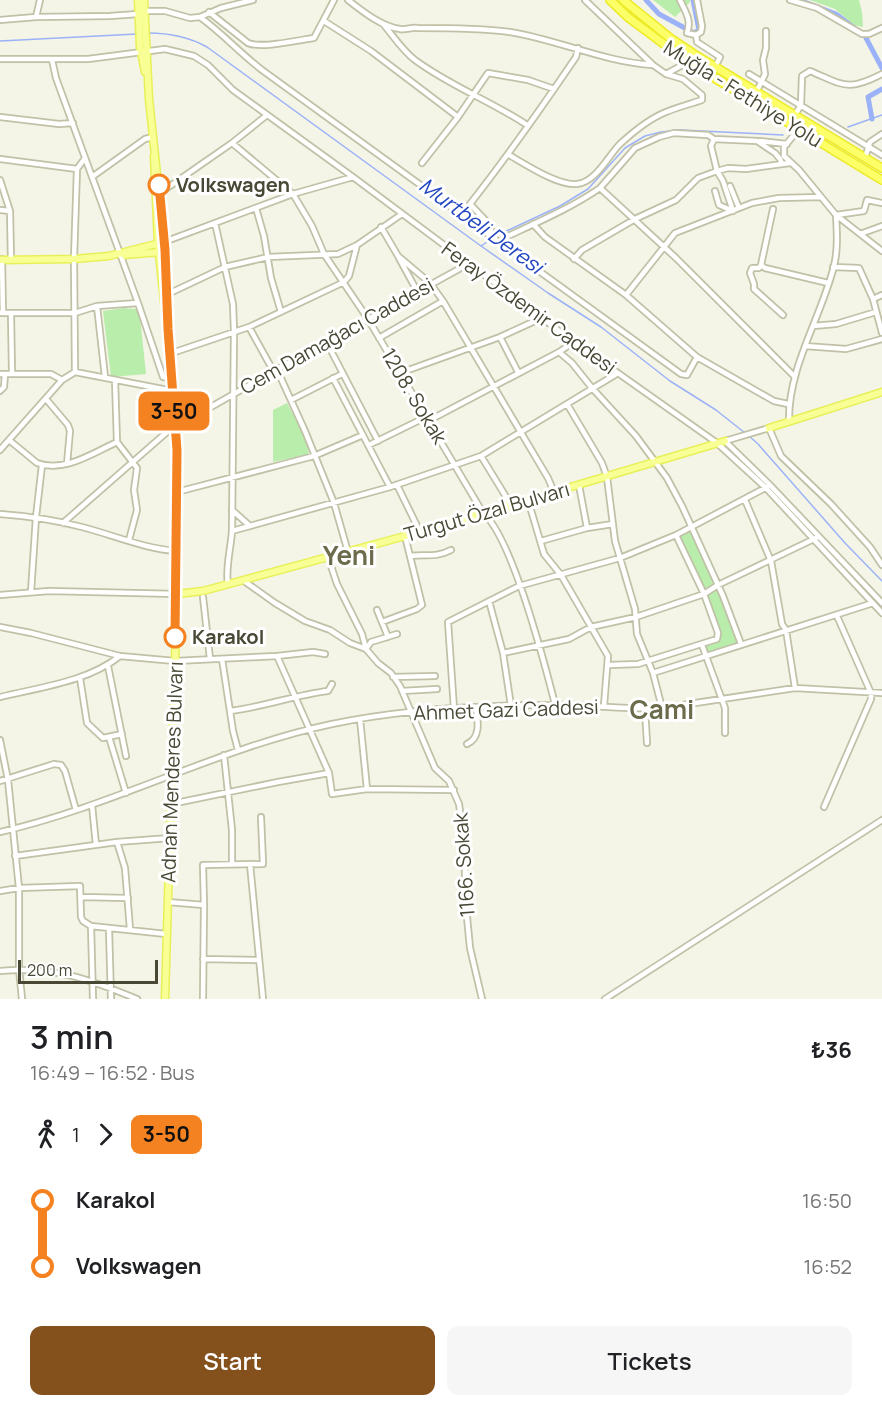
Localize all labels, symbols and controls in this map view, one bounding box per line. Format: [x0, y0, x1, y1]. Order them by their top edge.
street label: Muğla - Fethiye Yolu [659, 34, 828, 153]
place label: Volkswagen [176, 171, 290, 198]
water label: Murtbeli Deresi [414, 171, 552, 281]
marker: Volkswagen [148, 174, 170, 196]
street label: Feray Özdemir Caddesi [437, 235, 622, 380]
street label: Cem Damağacı Caddesi [235, 271, 438, 400]
street label: 1208. Sokak [375, 343, 454, 450]
line badge: 3-50 [132, 392, 216, 430]
text: 3-50 [150, 397, 198, 425]
street label: Turgut Özal Bulvarı [401, 475, 573, 548]
district label: Yeni [323, 537, 375, 573]
place label: Karakol [192, 623, 264, 650]
marker: Karakol [164, 626, 186, 648]
street label: Adnan Menderes Bulvarı [154, 661, 189, 883]
district label: Cami [630, 691, 694, 727]
street label: Ahmet Gazi Caddesi [413, 693, 599, 726]
street label: 1166. Sokak [446, 811, 481, 918]
scale bar [18, 957, 158, 984]
text: 200 m [27, 959, 72, 981]
text: 3 min [30, 1014, 114, 1059]
text: ₺36 [811, 1035, 852, 1065]
text: 16:49 – 16:52 · Bus [30, 1059, 195, 1086]
icon: walk [30, 1118, 63, 1151]
icon: forward [89, 1118, 122, 1151]
text: 3-50 [143, 1120, 190, 1148]
text: 1 [72, 1121, 80, 1148]
text: Karakol [76, 1185, 155, 1215]
text: 16:50 [802, 1187, 852, 1214]
text: Volkswagen [76, 1251, 202, 1281]
text: 16:52 [803, 1253, 852, 1280]
button: Start [30, 1326, 435, 1395]
button: Tickets [447, 1326, 852, 1395]

